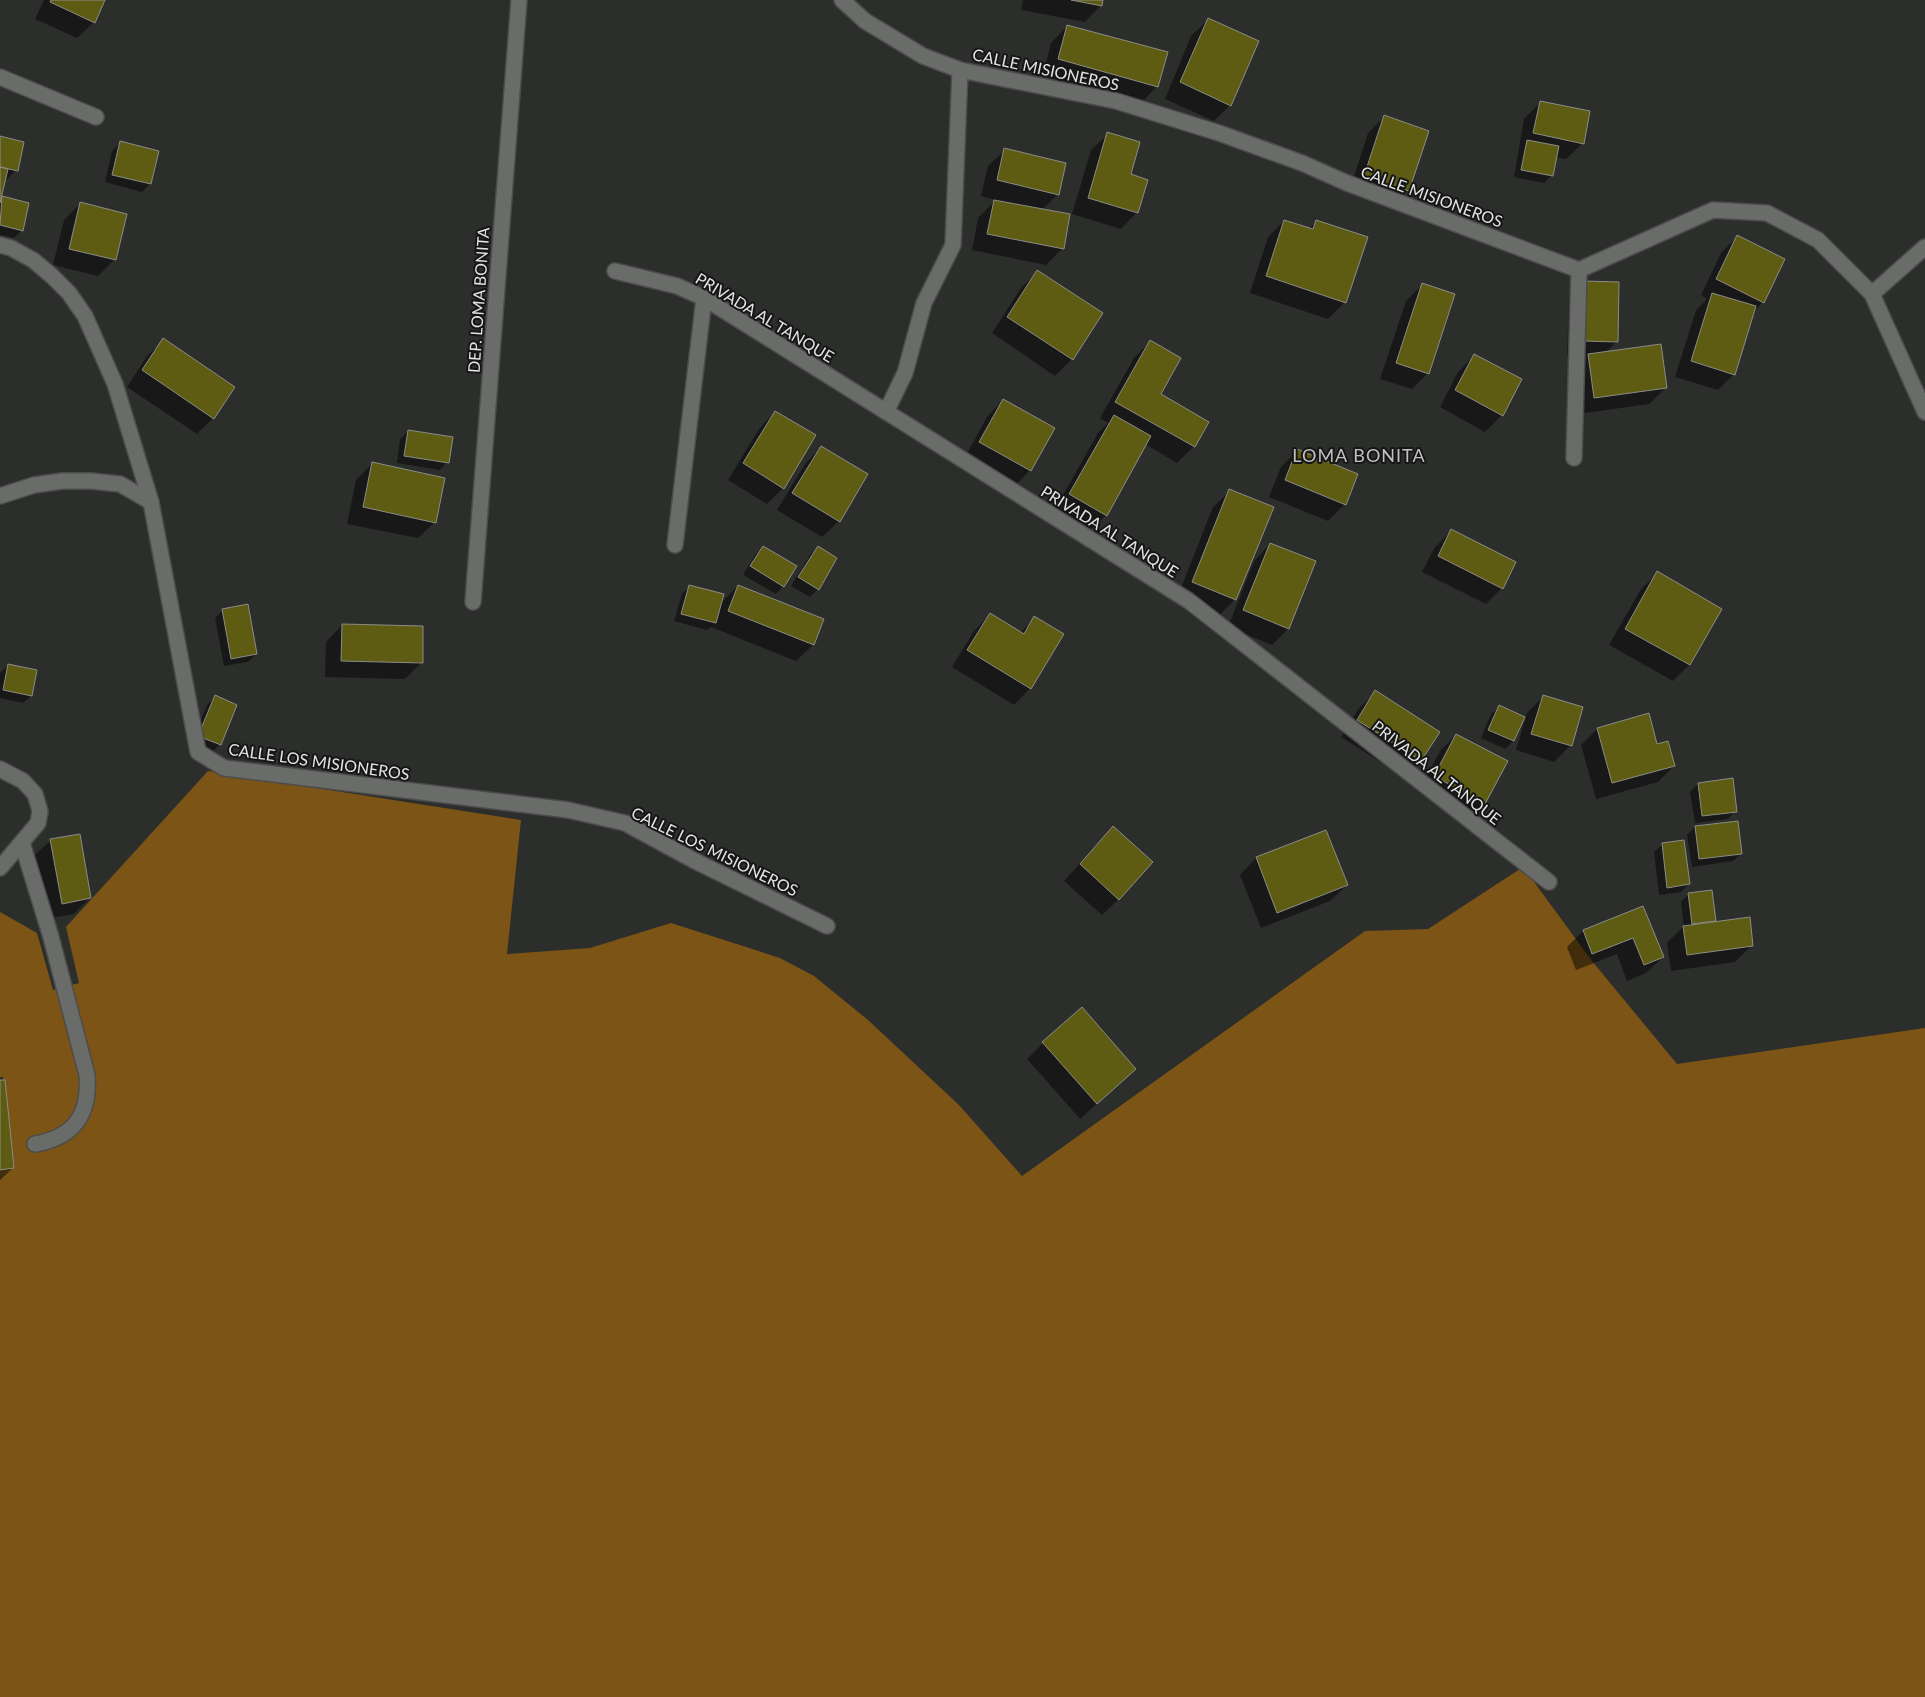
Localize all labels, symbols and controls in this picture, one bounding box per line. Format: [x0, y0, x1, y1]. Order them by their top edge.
street label: CALLE MISIONEROS [971, 44, 1121, 94]
street label: CALLE MISIONEROS [1359, 162, 1505, 230]
street label: DEP. LOMA BONITA [463, 226, 493, 374]
street label: PRIVADA AL TANQUE [692, 268, 838, 366]
district label: LOMA BONITA [1292, 444, 1426, 466]
street label: PRIVADA AL TANQUE [1038, 481, 1182, 581]
street label: PRIVADA AL TANQUE [1369, 716, 1505, 828]
street label: CALLE LOS MISIONEROS [227, 739, 411, 783]
street label: CALLE LOS MISIONEROS [629, 802, 801, 900]

